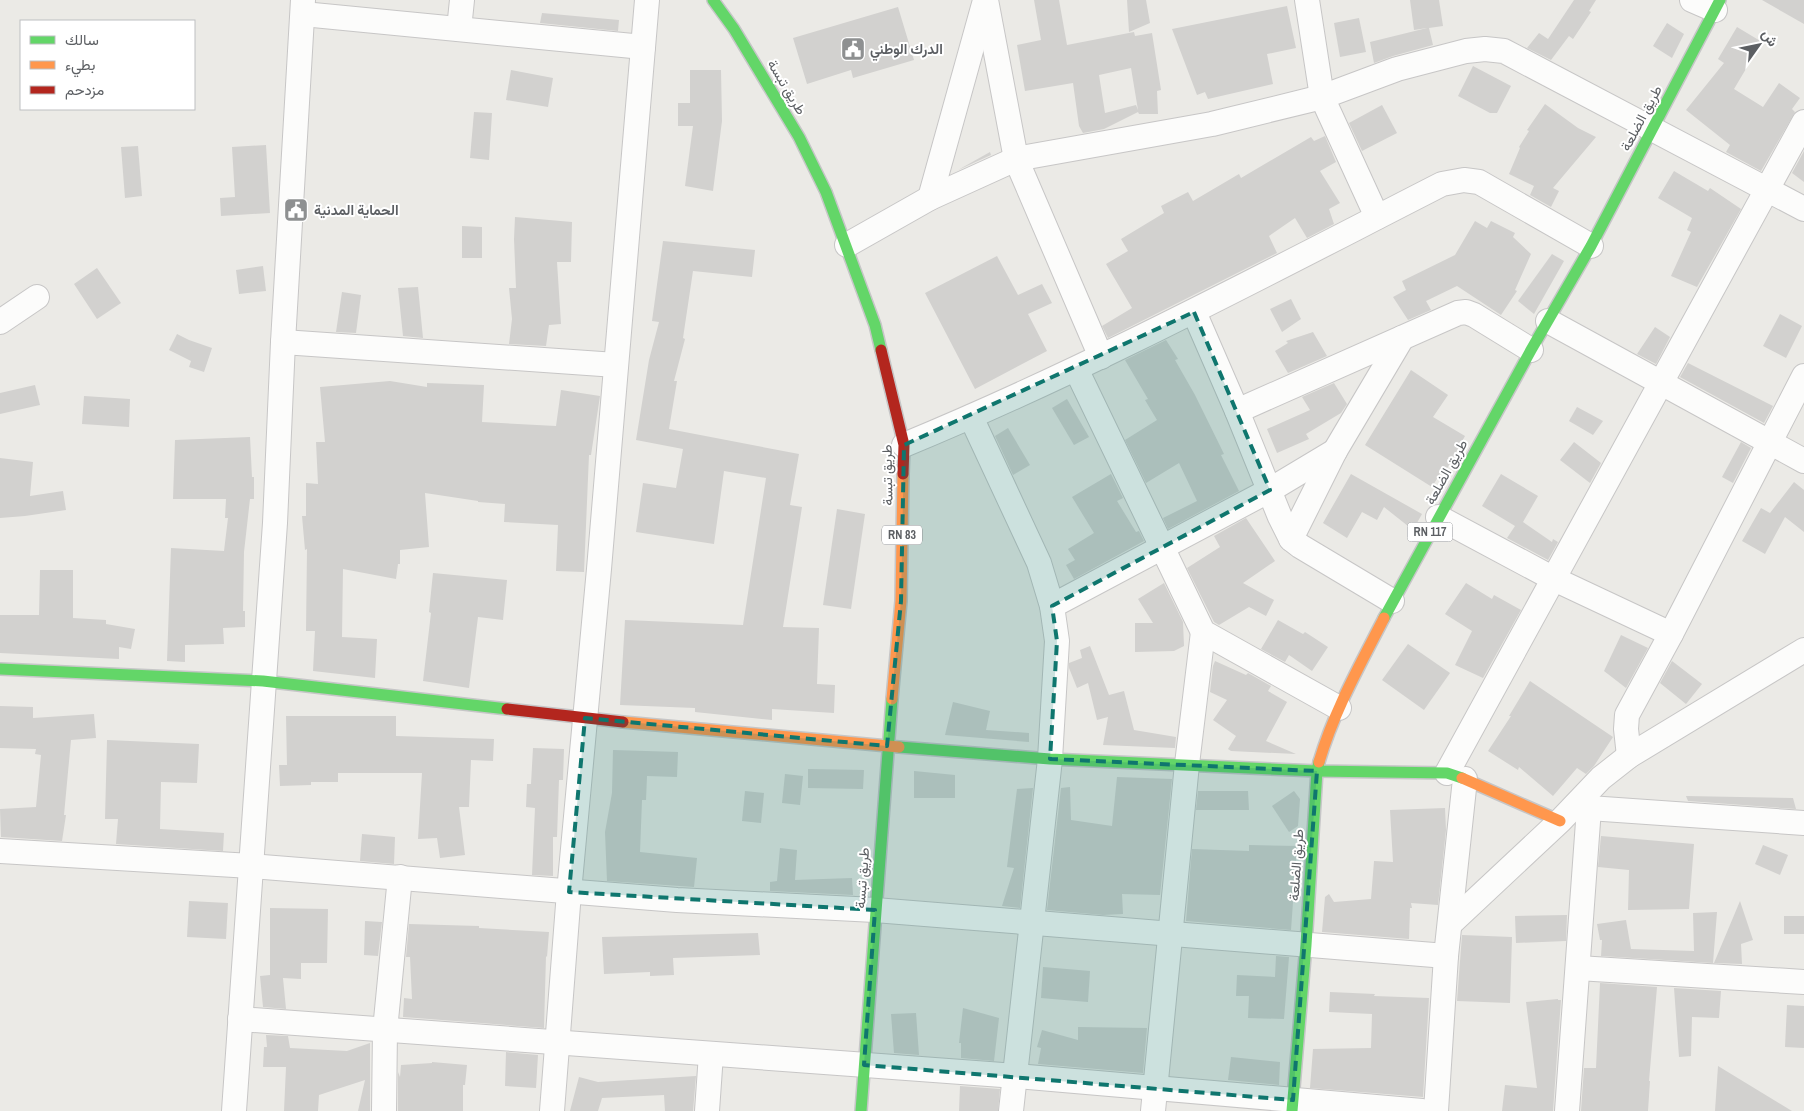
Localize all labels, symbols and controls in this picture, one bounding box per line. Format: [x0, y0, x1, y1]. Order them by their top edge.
legend [20, 20, 195, 110]
north arrow [1734, 20, 1784, 70]
text: ش [1758, 26, 1782, 50]
text: سالك [65, 29, 99, 50]
public building icon: الدرك الوطني [840, 36, 866, 62]
place label: الدرك الوطني [870, 40, 943, 61]
text: بطيء [65, 54, 95, 78]
street label: طريق تبسة [764, 56, 810, 118]
text: مزدحم [65, 79, 104, 100]
street label: طريق الضلعة [1616, 82, 1666, 154]
public building icon: الحماية المدنية [283, 197, 309, 223]
place label: الحماية المدنية [314, 201, 399, 219]
street label: طريق الضلعة [1421, 436, 1471, 508]
street label: طريق تبسة [877, 444, 897, 506]
road number: RN 117 [1408, 522, 1452, 542]
road number: RN 83 [882, 526, 922, 544]
street label: طريق الضلعة [1285, 828, 1307, 902]
street label: طريق تبسة [851, 847, 873, 909]

